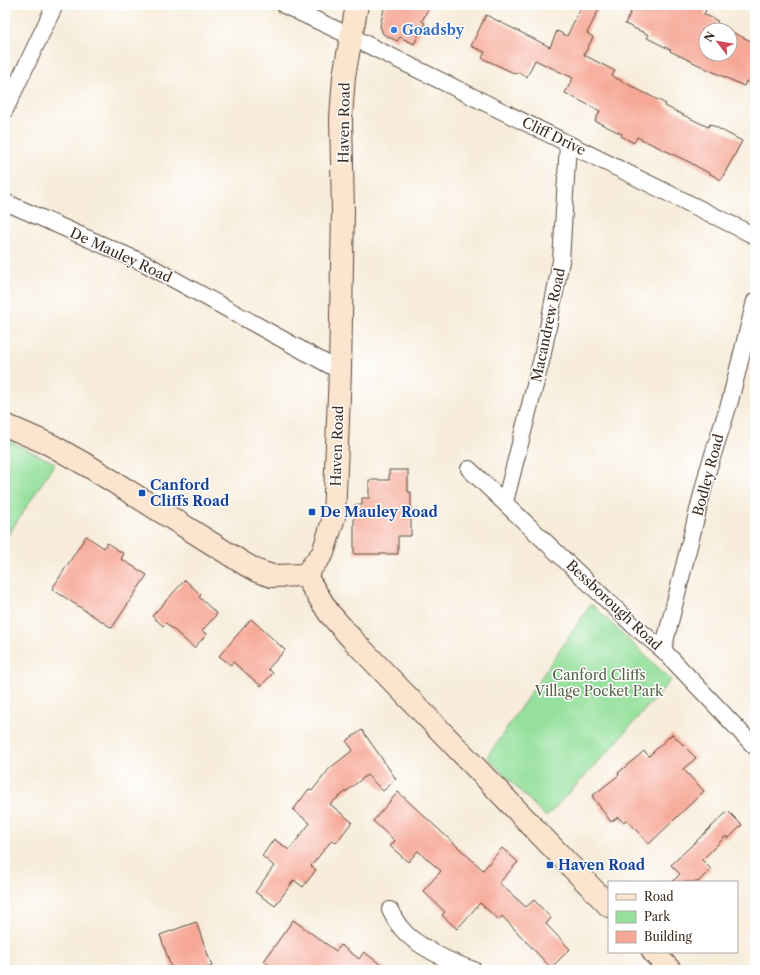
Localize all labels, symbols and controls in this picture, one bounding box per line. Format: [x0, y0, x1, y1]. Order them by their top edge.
place label: Goadsby [402, 21, 465, 39]
north arrow [698, 22, 738, 62]
marker: Goadsby [389, 25, 399, 35]
text: N [701, 29, 718, 45]
street label: Haven Road [334, 82, 354, 164]
street label: Cliff Drive [519, 113, 589, 159]
street label: De Mauley Road [67, 224, 175, 287]
street label: Macandrew Road [527, 266, 569, 384]
street label: Haven Road [327, 405, 347, 487]
street label: Bodley Road [688, 431, 728, 518]
place label: Canford Cliffs Road [150, 476, 230, 510]
marker: Canford Cliffs Road [137, 488, 147, 498]
place label: De Mauley Road [320, 503, 439, 521]
marker: De Mauley Road [307, 507, 317, 517]
street label: Bessborough Road [562, 556, 666, 654]
park label: Canford Cliffs Village Pocket Park [534, 666, 664, 700]
place label: Haven Road [558, 856, 646, 874]
marker: Haven Road [545, 860, 555, 870]
legend [608, 881, 738, 953]
text: Road [644, 889, 674, 904]
text: Park [644, 909, 671, 924]
text: Building [644, 929, 692, 944]

